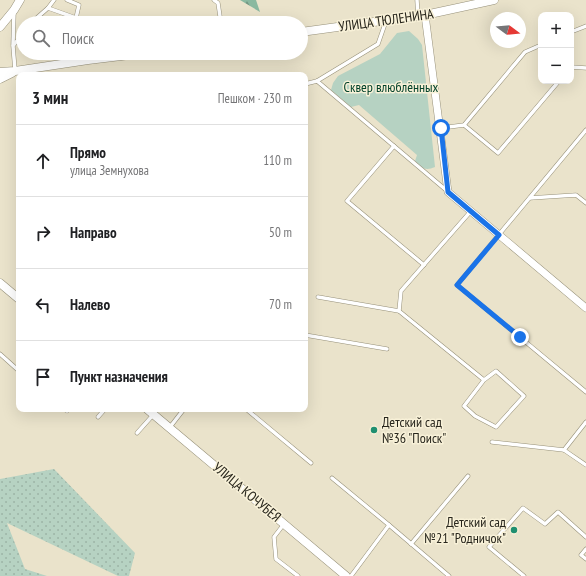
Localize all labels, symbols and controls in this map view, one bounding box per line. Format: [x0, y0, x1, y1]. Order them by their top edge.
street label: УЛИЦА ТЮЛЕНИНА [337, 4, 435, 36]
north arrow [490, 12, 526, 48]
map controls [538, 12, 574, 84]
button: + [538, 12, 574, 48]
search box [16, 16, 308, 60]
icon: search [30, 27, 52, 49]
text: Поиск [62, 29, 94, 48]
button: − [538, 48, 574, 84]
park label: Сквер влюблённых [344, 78, 439, 96]
text: 3 мин [32, 87, 68, 109]
text: Пешком · 230 m [218, 90, 292, 107]
route start [432, 119, 450, 137]
text: Прямо [70, 143, 106, 162]
icon: ahead [32, 150, 54, 172]
text: 110 m [263, 152, 292, 169]
text: улица Земнухова [70, 162, 149, 179]
icon: right [32, 222, 54, 244]
text: Направо [70, 223, 117, 242]
text: 50 m [269, 224, 292, 241]
icon: left [32, 294, 54, 316]
text: Налево [70, 295, 110, 314]
text: 70 m [269, 296, 292, 313]
route end [511, 328, 529, 346]
icon: arrive [32, 366, 54, 388]
text: Пункт назначения [70, 367, 168, 386]
place label: Детский сад №36 "Поиск" [382, 413, 446, 447]
marker: Детский сад №36 "Поиск" [369, 425, 379, 435]
street label: УЛИЦА КОЧУБЕЯ [209, 458, 285, 526]
place label: Детский сад №21 "Родничок" [424, 513, 506, 547]
marker: Детский сад №21 "Родничок" [509, 525, 519, 535]

